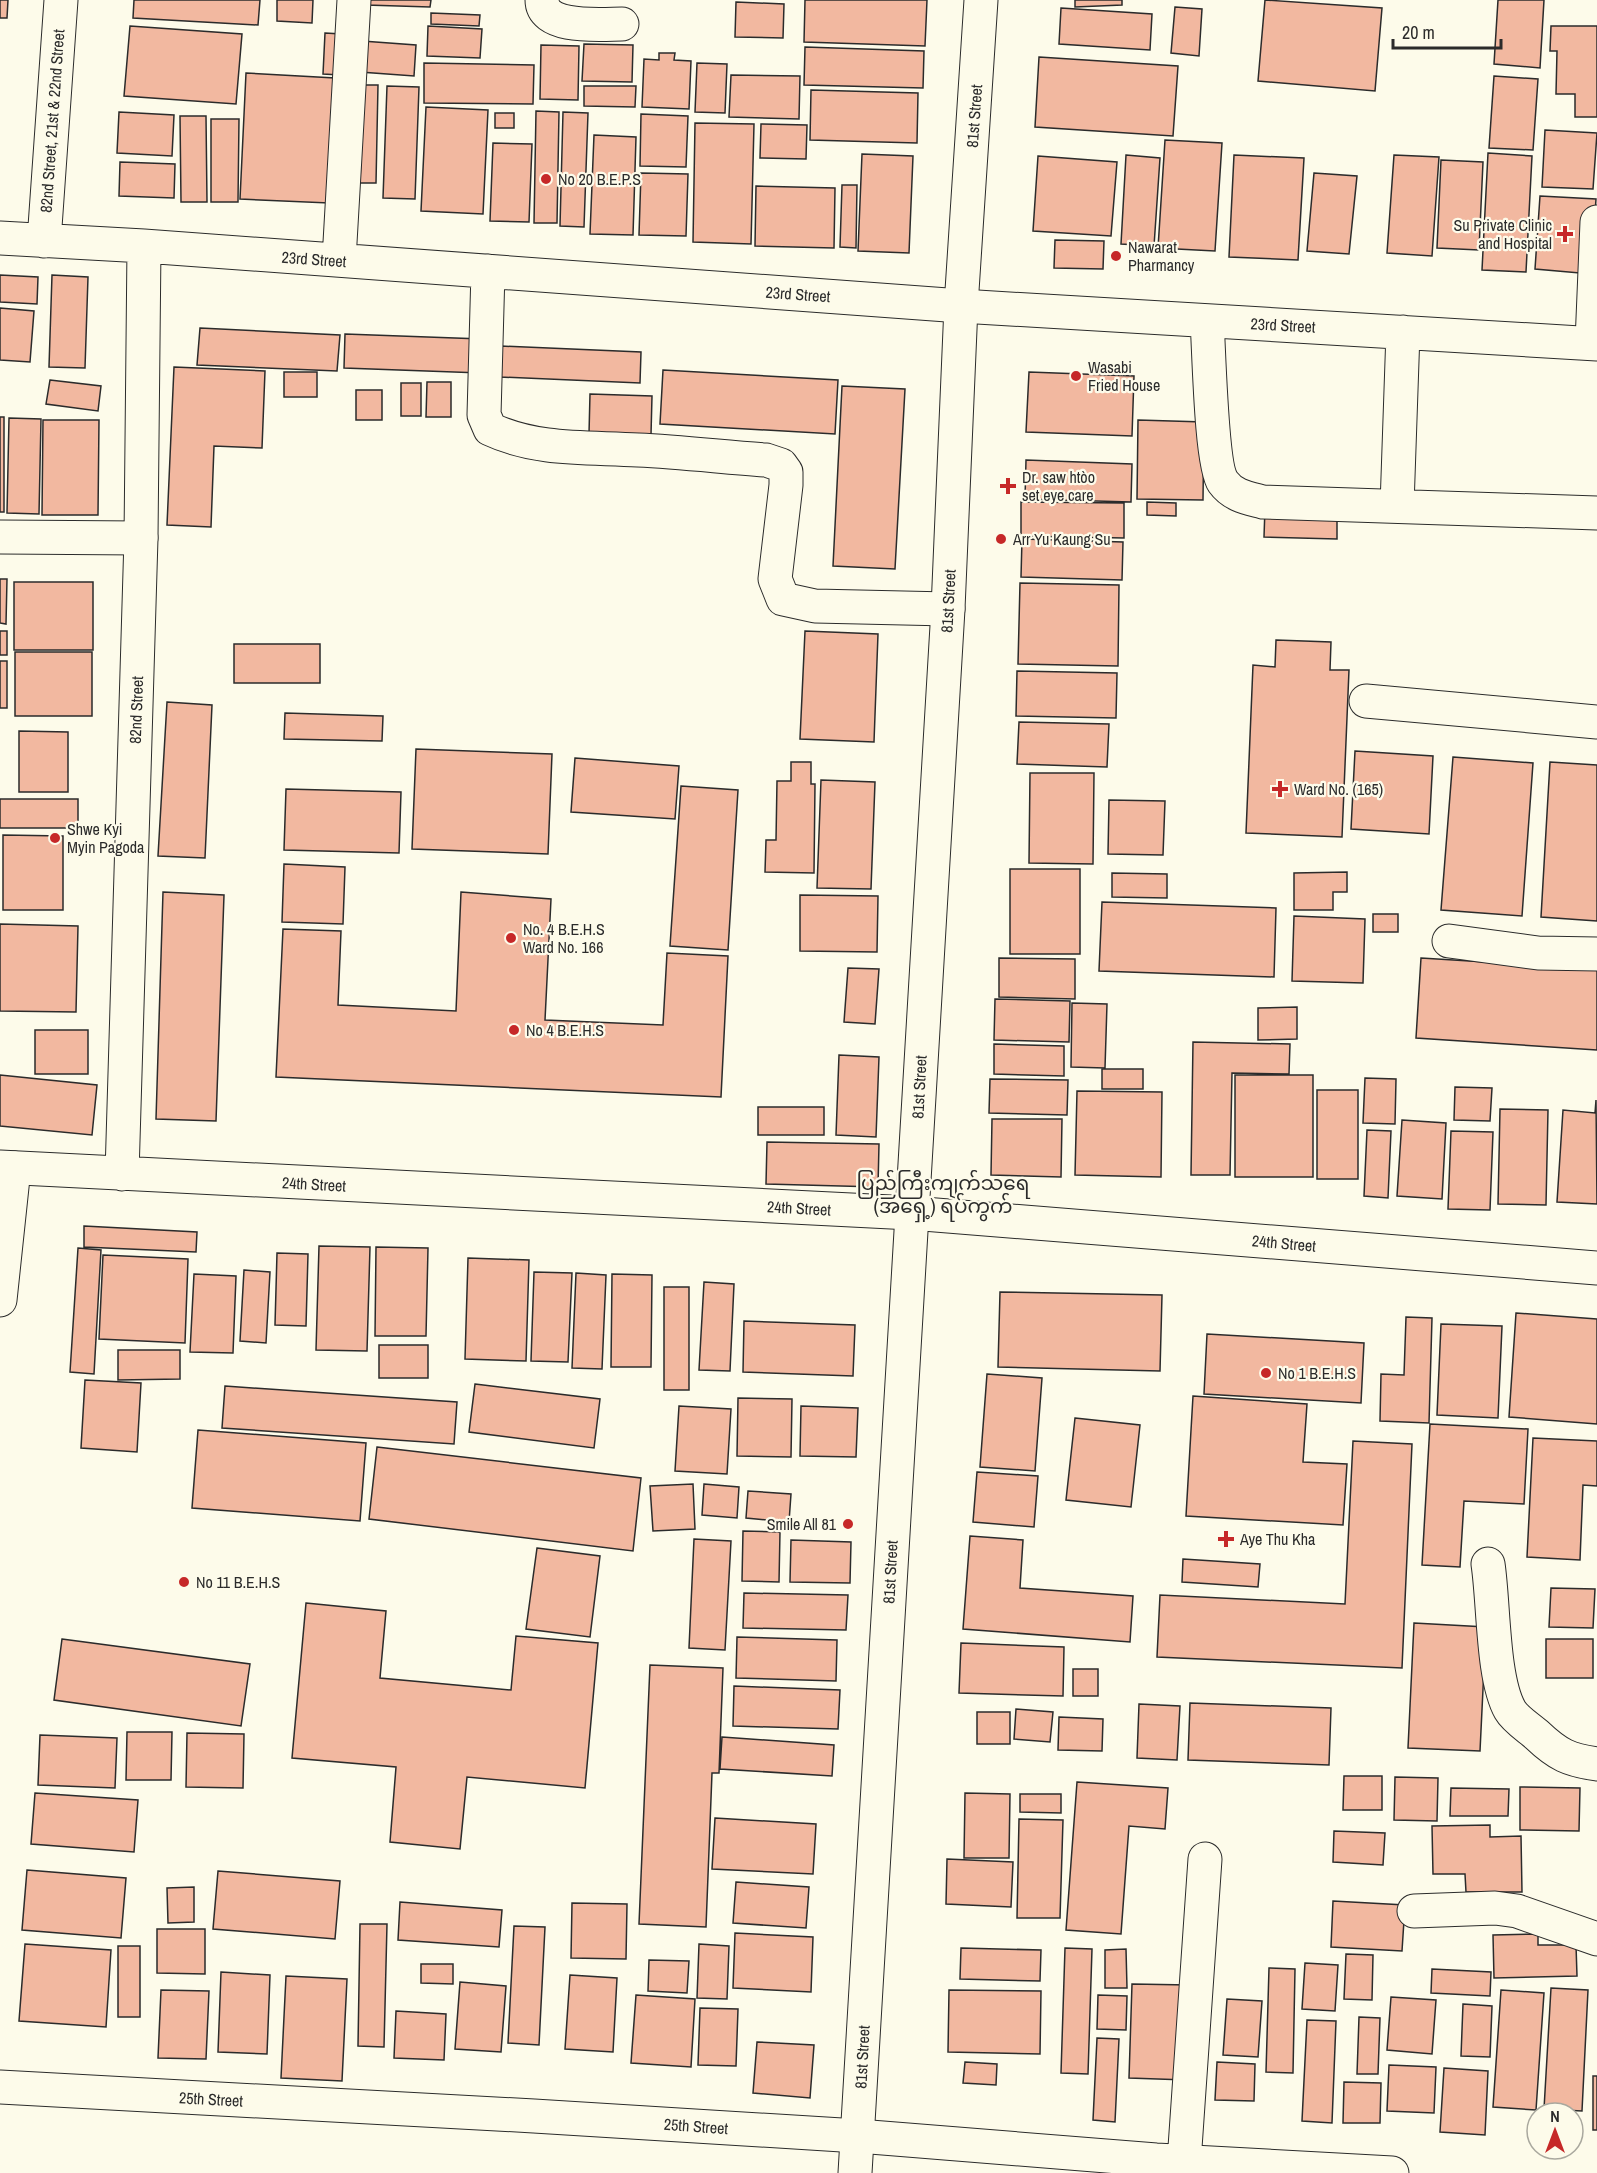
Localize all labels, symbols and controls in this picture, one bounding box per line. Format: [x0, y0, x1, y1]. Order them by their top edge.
scale bar [1393, 12, 1501, 50]
text: 20 m [1402, 20, 1435, 45]
street label: 82nd Street, 21st & 22nd Street [35, 28, 69, 213]
street label: 81st Street [961, 83, 987, 148]
place label: No 20 B.E.P.S [558, 168, 641, 190]
marker: No 20 B.E.P.S [539, 172, 553, 186]
place label: Su Private Clinic and Hospital [1454, 214, 1552, 254]
marker: Su Private Clinic and Hospital [1556, 225, 1574, 243]
place label: Nawarat Pharmancy [1128, 236, 1195, 276]
street label: 23rd Street [281, 246, 347, 272]
marker: Nawarat Pharmancy [1109, 249, 1123, 263]
street label: 23rd Street [765, 281, 831, 307]
street label: 23rd Street [1250, 312, 1316, 338]
place label: Wasabi Fried House [1088, 356, 1160, 396]
marker: Wasabi Fried House [1069, 369, 1083, 383]
place label: Dr. saw htòo set eye care [1022, 466, 1095, 506]
marker: Dr. saw htòo set eye care [999, 477, 1017, 495]
place label: Arr Yu Kaung Su [1012, 528, 1111, 550]
marker: Arr Yu Kaung Su [994, 532, 1008, 546]
street label: 81st Street [935, 568, 961, 633]
street label: 82nd Street [124, 675, 148, 744]
place label: Ward No. (165) [1294, 778, 1383, 800]
marker: Ward No. (165) [1271, 780, 1289, 798]
place label: Shwe Kyi Myin Pagoda [67, 818, 145, 858]
marker: Shwe Kyi Myin Pagoda [48, 831, 62, 845]
place label: No. 4 B.E.H.S Ward No. 166 [523, 918, 605, 958]
marker: No. 4 B.E.H.S Ward No. 166 [504, 931, 518, 945]
place label: No 4 B.E.H.S [526, 1019, 604, 1041]
marker: No 4 B.E.H.S [507, 1023, 521, 1037]
street label: 81st Street [906, 1054, 932, 1119]
district label: ပြည်ကြီးကျက်သရေ (အရှေ့) ရပ်ကွက် [856, 1169, 1031, 1223]
street label: 24th Street [281, 1171, 347, 1197]
street label: 24th Street [766, 1195, 832, 1221]
street label: 24th Street [1251, 1229, 1317, 1257]
place label: No 1 B.E.H.S [1278, 1362, 1356, 1384]
marker: No 1 B.E.H.S [1259, 1366, 1273, 1380]
place label: Smile All 81 [767, 1513, 837, 1535]
marker: Smile All 81 [841, 1517, 855, 1531]
place label: Aye Thu Kha [1239, 1528, 1316, 1550]
marker: Aye Thu Kha [1217, 1530, 1235, 1548]
street label: 81st Street [877, 1539, 903, 1604]
place label: No 11 B.E.H.S [196, 1571, 281, 1593]
marker: No 11 B.E.H.S [177, 1575, 191, 1589]
street label: 81st Street [849, 2024, 875, 2089]
street label: 25th Street [178, 2086, 244, 2112]
north arrow [1525, 2101, 1585, 2161]
text: N [1550, 2105, 1560, 2127]
street label: 25th Street [663, 2113, 729, 2139]

